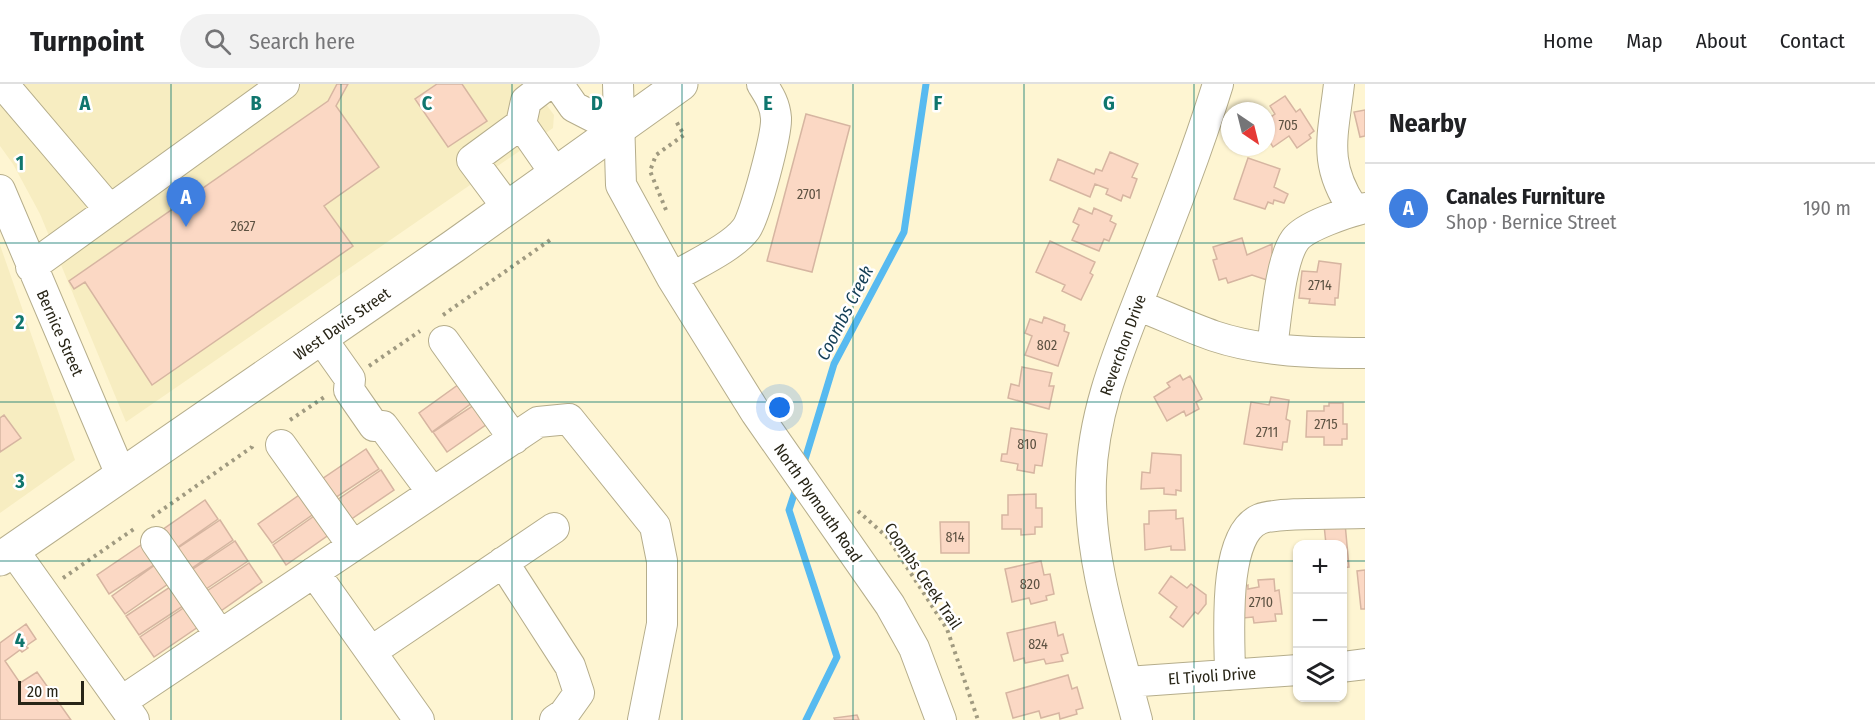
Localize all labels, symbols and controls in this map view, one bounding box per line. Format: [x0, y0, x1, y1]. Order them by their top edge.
search box [180, 14, 600, 68]
text: Turnpoint [30, 25, 144, 58]
icon: search [201, 25, 234, 58]
text: Search here [249, 28, 355, 55]
text: Home [1543, 28, 1593, 54]
text: Map [1626, 28, 1663, 54]
text: About [1696, 28, 1747, 54]
text: Contact [1780, 28, 1845, 54]
text: A [79, 91, 92, 115]
text: B [250, 91, 262, 115]
text: C [422, 91, 433, 115]
text: D [591, 91, 603, 115]
text: E [763, 91, 773, 115]
text: F [934, 91, 943, 115]
text: G [1103, 91, 1115, 115]
north arrow [1221, 102, 1275, 156]
text: Nearby [1389, 108, 1466, 139]
house number: 705 [1278, 117, 1298, 134]
text: 1 [16, 151, 24, 175]
pin: A [166, 178, 206, 227]
text: Canales Furniture [1446, 183, 1605, 210]
house number: 2701 [797, 186, 821, 203]
text: A [1403, 196, 1414, 220]
text: 190 m [1803, 196, 1851, 220]
text: Shop · Bernice Street [1446, 210, 1617, 234]
house number: 2627 [231, 218, 256, 235]
water label: Coombs Creek [812, 262, 878, 364]
house number: 2714 [1308, 277, 1332, 294]
street label: West Davis Street [290, 283, 395, 364]
street label: Bernice Street [33, 287, 88, 380]
street label: Reverchon Drive [1096, 292, 1150, 398]
text: 2 [14, 310, 25, 334]
house number: 802 [1037, 337, 1057, 354]
your location [765, 393, 794, 422]
house number: 2715 [1314, 416, 1338, 433]
house number: 2711 [1256, 424, 1278, 441]
house number: 810 [1017, 436, 1037, 453]
street label: North Plymouth Road [770, 440, 866, 566]
text: 3 [14, 469, 25, 493]
street label: Coombs Creek Trail [880, 519, 966, 633]
house number: 814 [946, 529, 965, 546]
map controls [1293, 540, 1347, 702]
button: + [1293, 540, 1347, 594]
house number: 820 [1020, 576, 1040, 593]
house number: 2710 [1249, 594, 1273, 611]
button: − [1293, 594, 1347, 648]
text: 4 [15, 628, 25, 652]
house number: 824 [1028, 636, 1048, 653]
button: layers [1293, 648, 1347, 702]
street label: El Tivoli Drive [1167, 663, 1257, 689]
scale bar [18, 678, 84, 706]
text: 20 m [27, 682, 58, 701]

